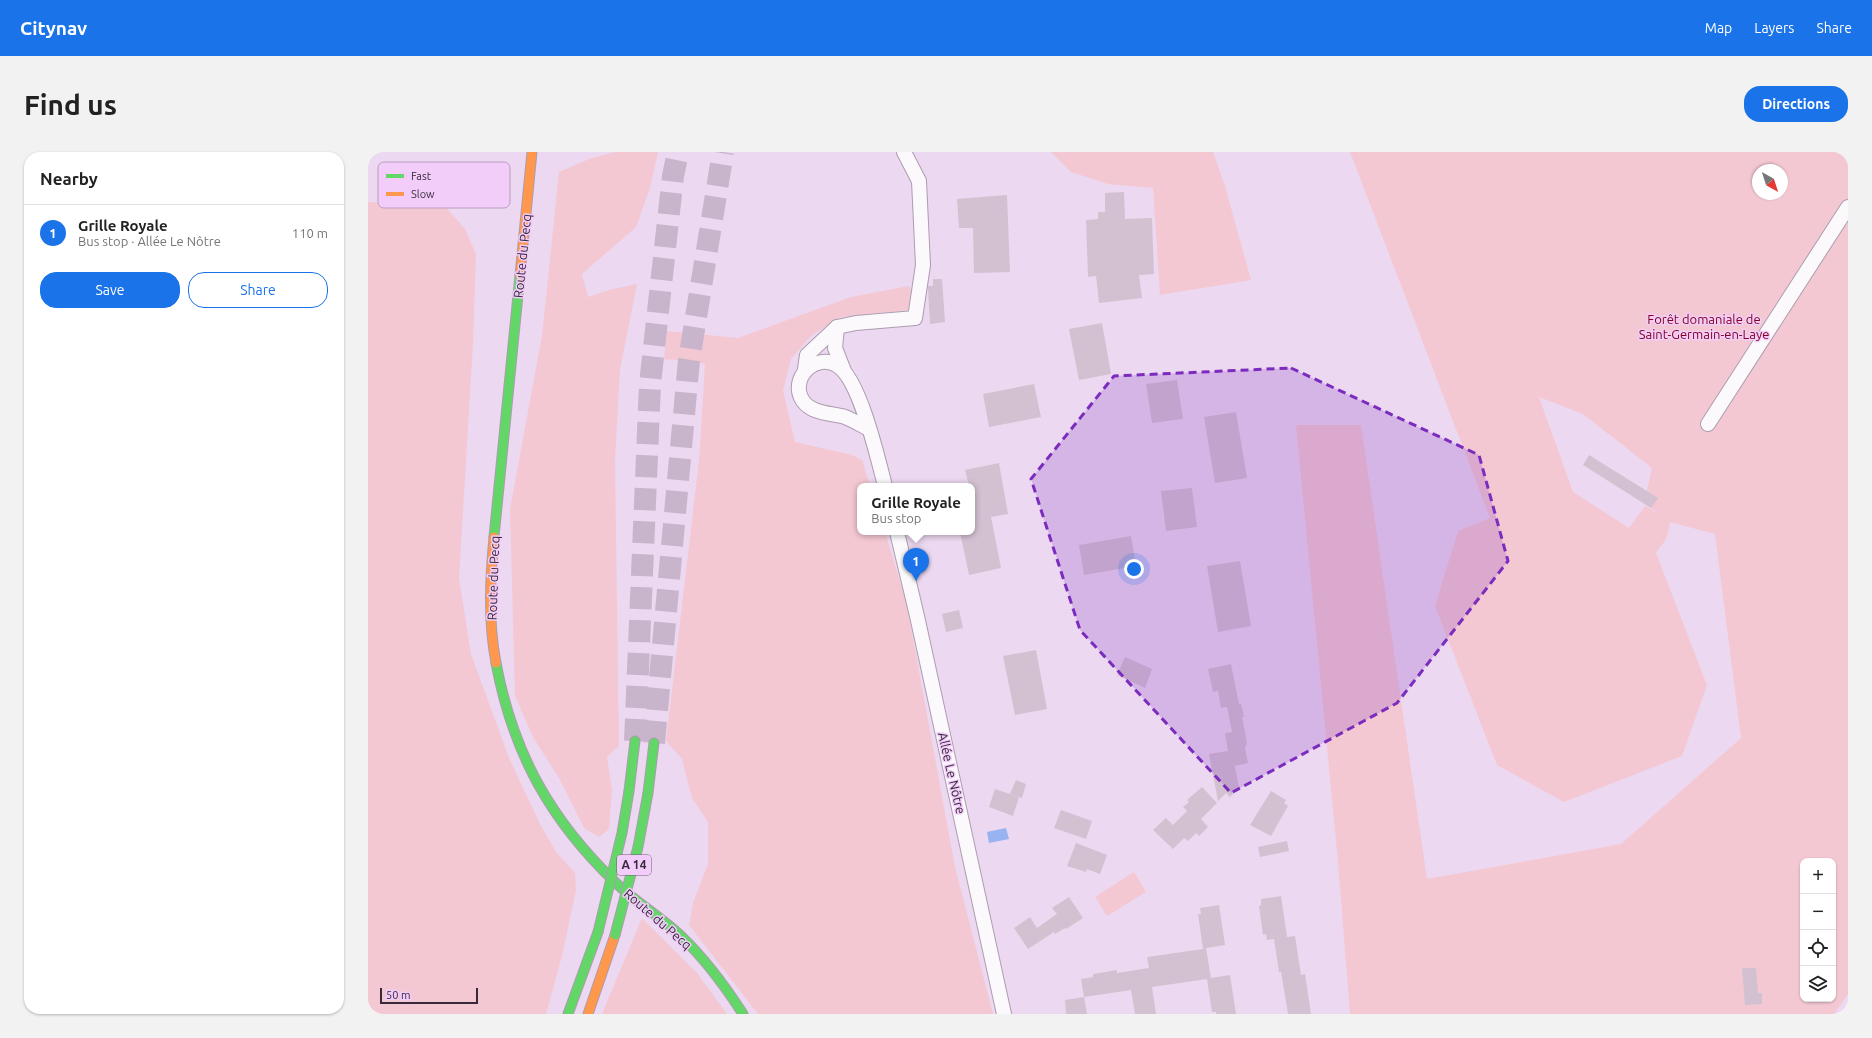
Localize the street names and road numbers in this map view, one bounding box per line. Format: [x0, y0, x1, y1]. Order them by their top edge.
street label: Route du Pecq [511, 213, 533, 299]
street label: Route du Pecq [485, 535, 501, 621]
street label: Allée Le Nôtre [936, 731, 968, 815]
road number: A 14 [617, 855, 651, 875]
street label: Route du Pecq [621, 886, 695, 952]

